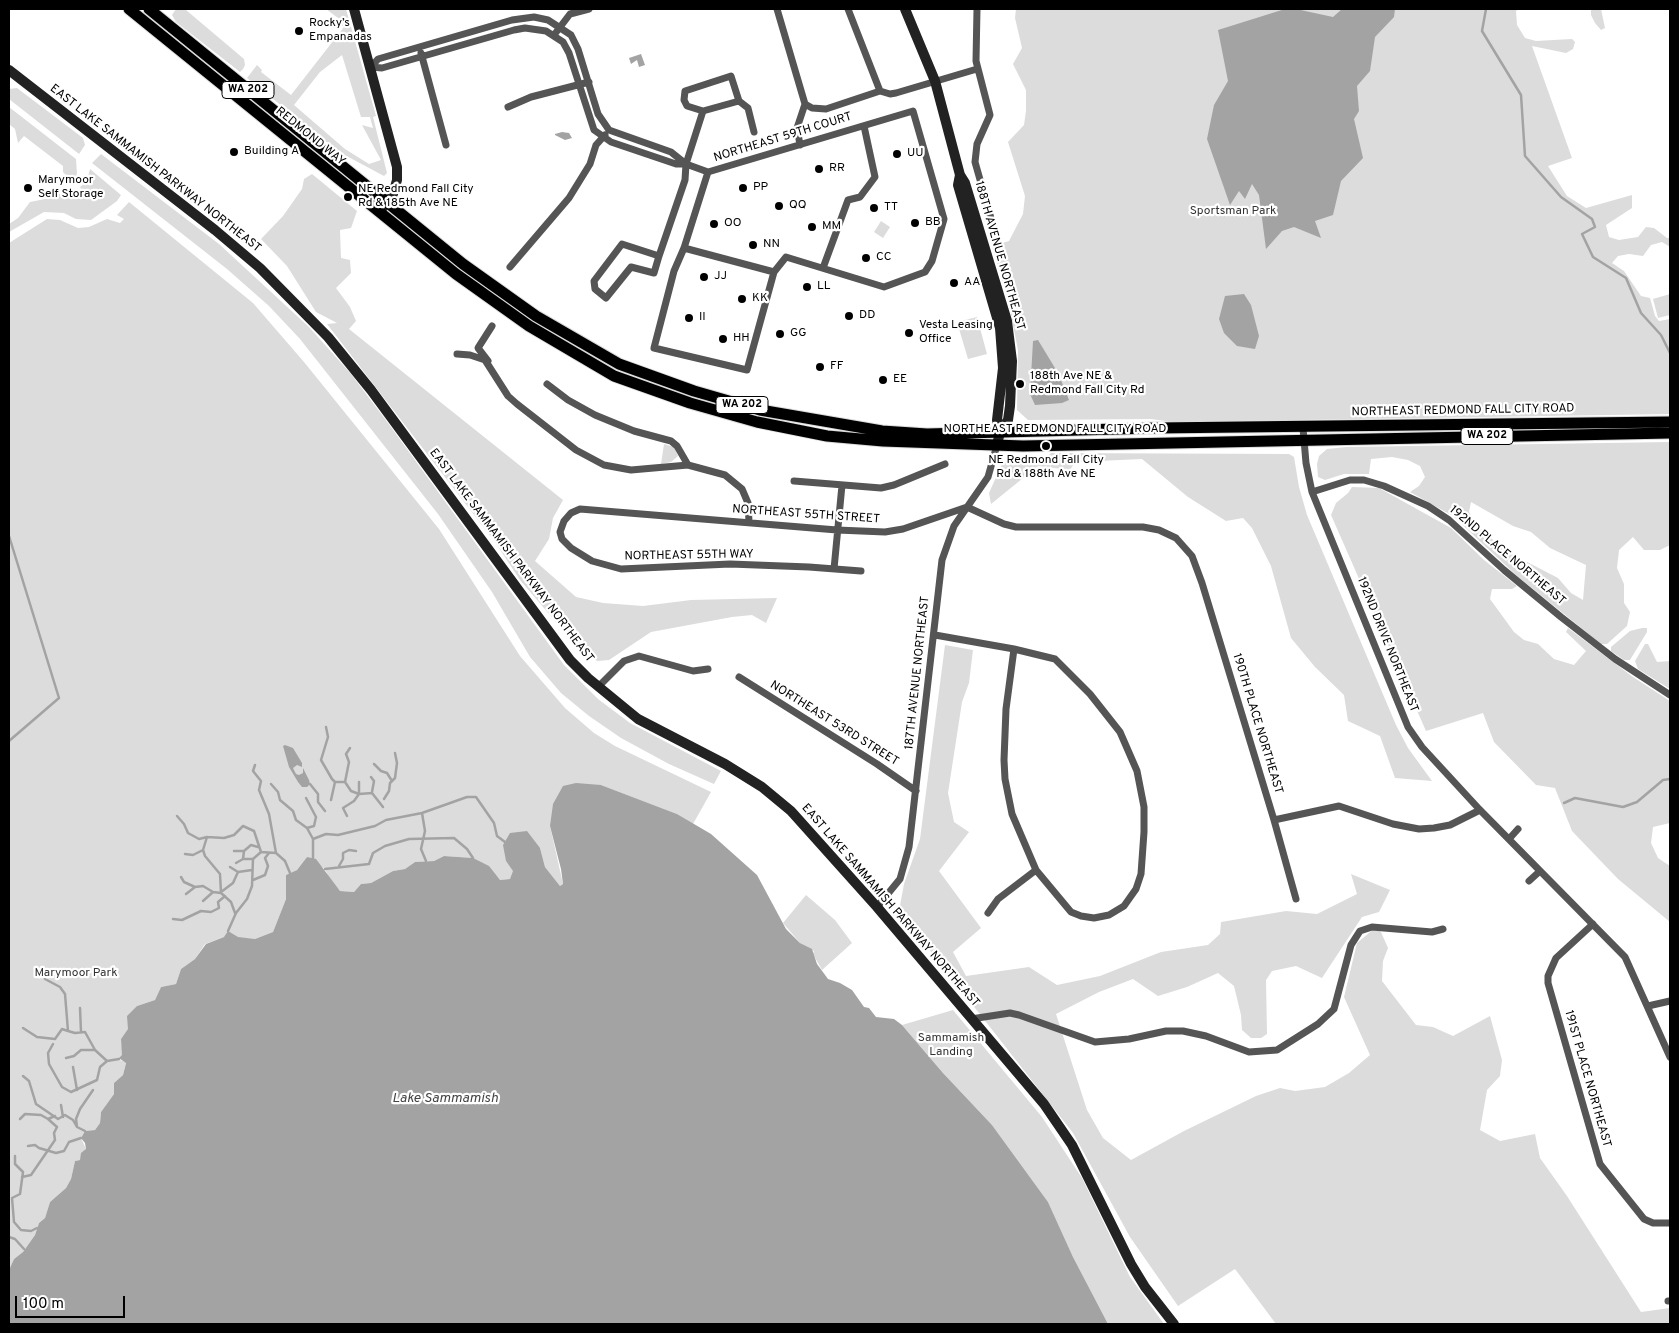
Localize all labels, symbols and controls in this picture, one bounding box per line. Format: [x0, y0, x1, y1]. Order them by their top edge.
place label: Rocky’s Empanadas [309, 17, 372, 45]
marker: Rocky’s Empanadas [293, 25, 305, 37]
street label: EAST LAKE SAMMAMISH PARKWAY NORTHEAST [46, 82, 264, 256]
road number: WA 202 [222, 82, 274, 98]
street label: REDMOND WAY [272, 105, 348, 169]
street label: NORTHEAST 59TH COURT [712, 110, 854, 166]
place label: Building A [244, 145, 299, 159]
marker: Building A [228, 146, 240, 158]
place label: UU [907, 147, 924, 161]
marker: UU [891, 148, 903, 160]
place label: RR [829, 162, 845, 176]
marker: RR [813, 163, 825, 175]
place label: Marymoor Self Storage [38, 174, 104, 202]
street label: 188TH AVENUE NORTHEAST [971, 180, 1027, 332]
place label: PP [753, 181, 768, 195]
marker: Marymoor Self Storage [22, 182, 34, 194]
marker: PP [737, 182, 749, 194]
place label: NE Redmond Fall City Rd & 185th Ave NE [358, 183, 474, 211]
marker: NE Redmond Fall City Rd & 185th Ave NE [342, 191, 354, 203]
place label: QQ [789, 199, 807, 213]
marker: QQ [773, 200, 785, 212]
place label: TT [884, 201, 898, 215]
marker: TT [868, 202, 880, 214]
park label: Sportsman Park [1190, 205, 1276, 219]
place label: BB [925, 216, 941, 230]
place label: OO [724, 217, 742, 231]
marker: BB [909, 217, 921, 229]
marker: OO [708, 218, 720, 230]
place label: MM [822, 220, 841, 234]
marker: MM [806, 221, 818, 233]
place label: NN [763, 238, 780, 252]
marker: NN [747, 239, 759, 251]
place label: CC [876, 251, 891, 265]
marker: CC [860, 252, 872, 264]
place label: JJ [714, 270, 727, 284]
marker: JJ [698, 271, 710, 283]
place label: AA [964, 276, 980, 290]
marker: AA [948, 277, 960, 289]
place label: LL [817, 280, 830, 294]
marker: LL [801, 281, 813, 293]
place label: KK [752, 292, 768, 306]
marker: KK [736, 293, 748, 305]
place label: DD [859, 309, 875, 323]
marker: DD [843, 310, 855, 322]
place label: II [699, 311, 706, 325]
marker: II [683, 312, 695, 324]
place label: Vesta Leasing Office [919, 319, 993, 347]
place label: GG [790, 327, 807, 341]
marker: Vesta Leasing Office [903, 327, 915, 339]
marker: GG [774, 328, 786, 340]
place label: HH [733, 332, 750, 346]
marker: HH [717, 333, 729, 345]
place label: FF [830, 360, 843, 374]
marker: FF [814, 361, 826, 373]
place label: 188th Ave NE & Redmond Fall City Rd [1030, 370, 1145, 398]
place label: EE [893, 373, 907, 387]
marker: EE [877, 374, 889, 386]
marker: 188th Ave NE & Redmond Fall City Rd [1014, 378, 1026, 390]
road number: WA 202 [716, 396, 768, 414]
street label: NORTHEAST REDMOND FALL CITY ROAD [1351, 402, 1575, 420]
street label: NORTHEAST REDMOND FALL CITY ROAD [943, 423, 1167, 437]
road number: WA 202 [1461, 428, 1513, 444]
marker: NE Redmond Fall City Rd & 188th Ave NE [1040, 440, 1052, 452]
street label: EAST LAKE SAMMAMISH PARKWAY NORTHEAST [426, 446, 596, 666]
place label: NE Redmond Fall City Rd & 188th Ave NE [988, 454, 1104, 482]
street label: NORTHEAST 55TH STREET [732, 503, 880, 527]
street label: 192ND PLACE NORTHEAST [1446, 503, 1568, 609]
street label: NORTHEAST 55TH WAY [624, 548, 754, 564]
street label: 192ND DRIVE NORTHEAST [1353, 575, 1421, 715]
street label: 187TH AVENUE NORTHEAST [903, 595, 933, 751]
street label: 190TH PLACE NORTHEAST [1229, 652, 1285, 796]
street label: NORTHEAST 53RD STREET [767, 678, 901, 770]
street label: EAST LAKE SAMMAMISH PARKWAY NORTHEAST [798, 802, 982, 1010]
park label: Marymoor Park [34, 967, 118, 981]
street label: 191ST PLACE NORTHEAST [1561, 1009, 1613, 1149]
park label: Sammamish Landing [918, 1032, 984, 1060]
water label: Lake Sammamish [392, 1091, 498, 1107]
scale bar [18, 1286, 128, 1318]
text: 100 m [23, 1295, 64, 1314]

